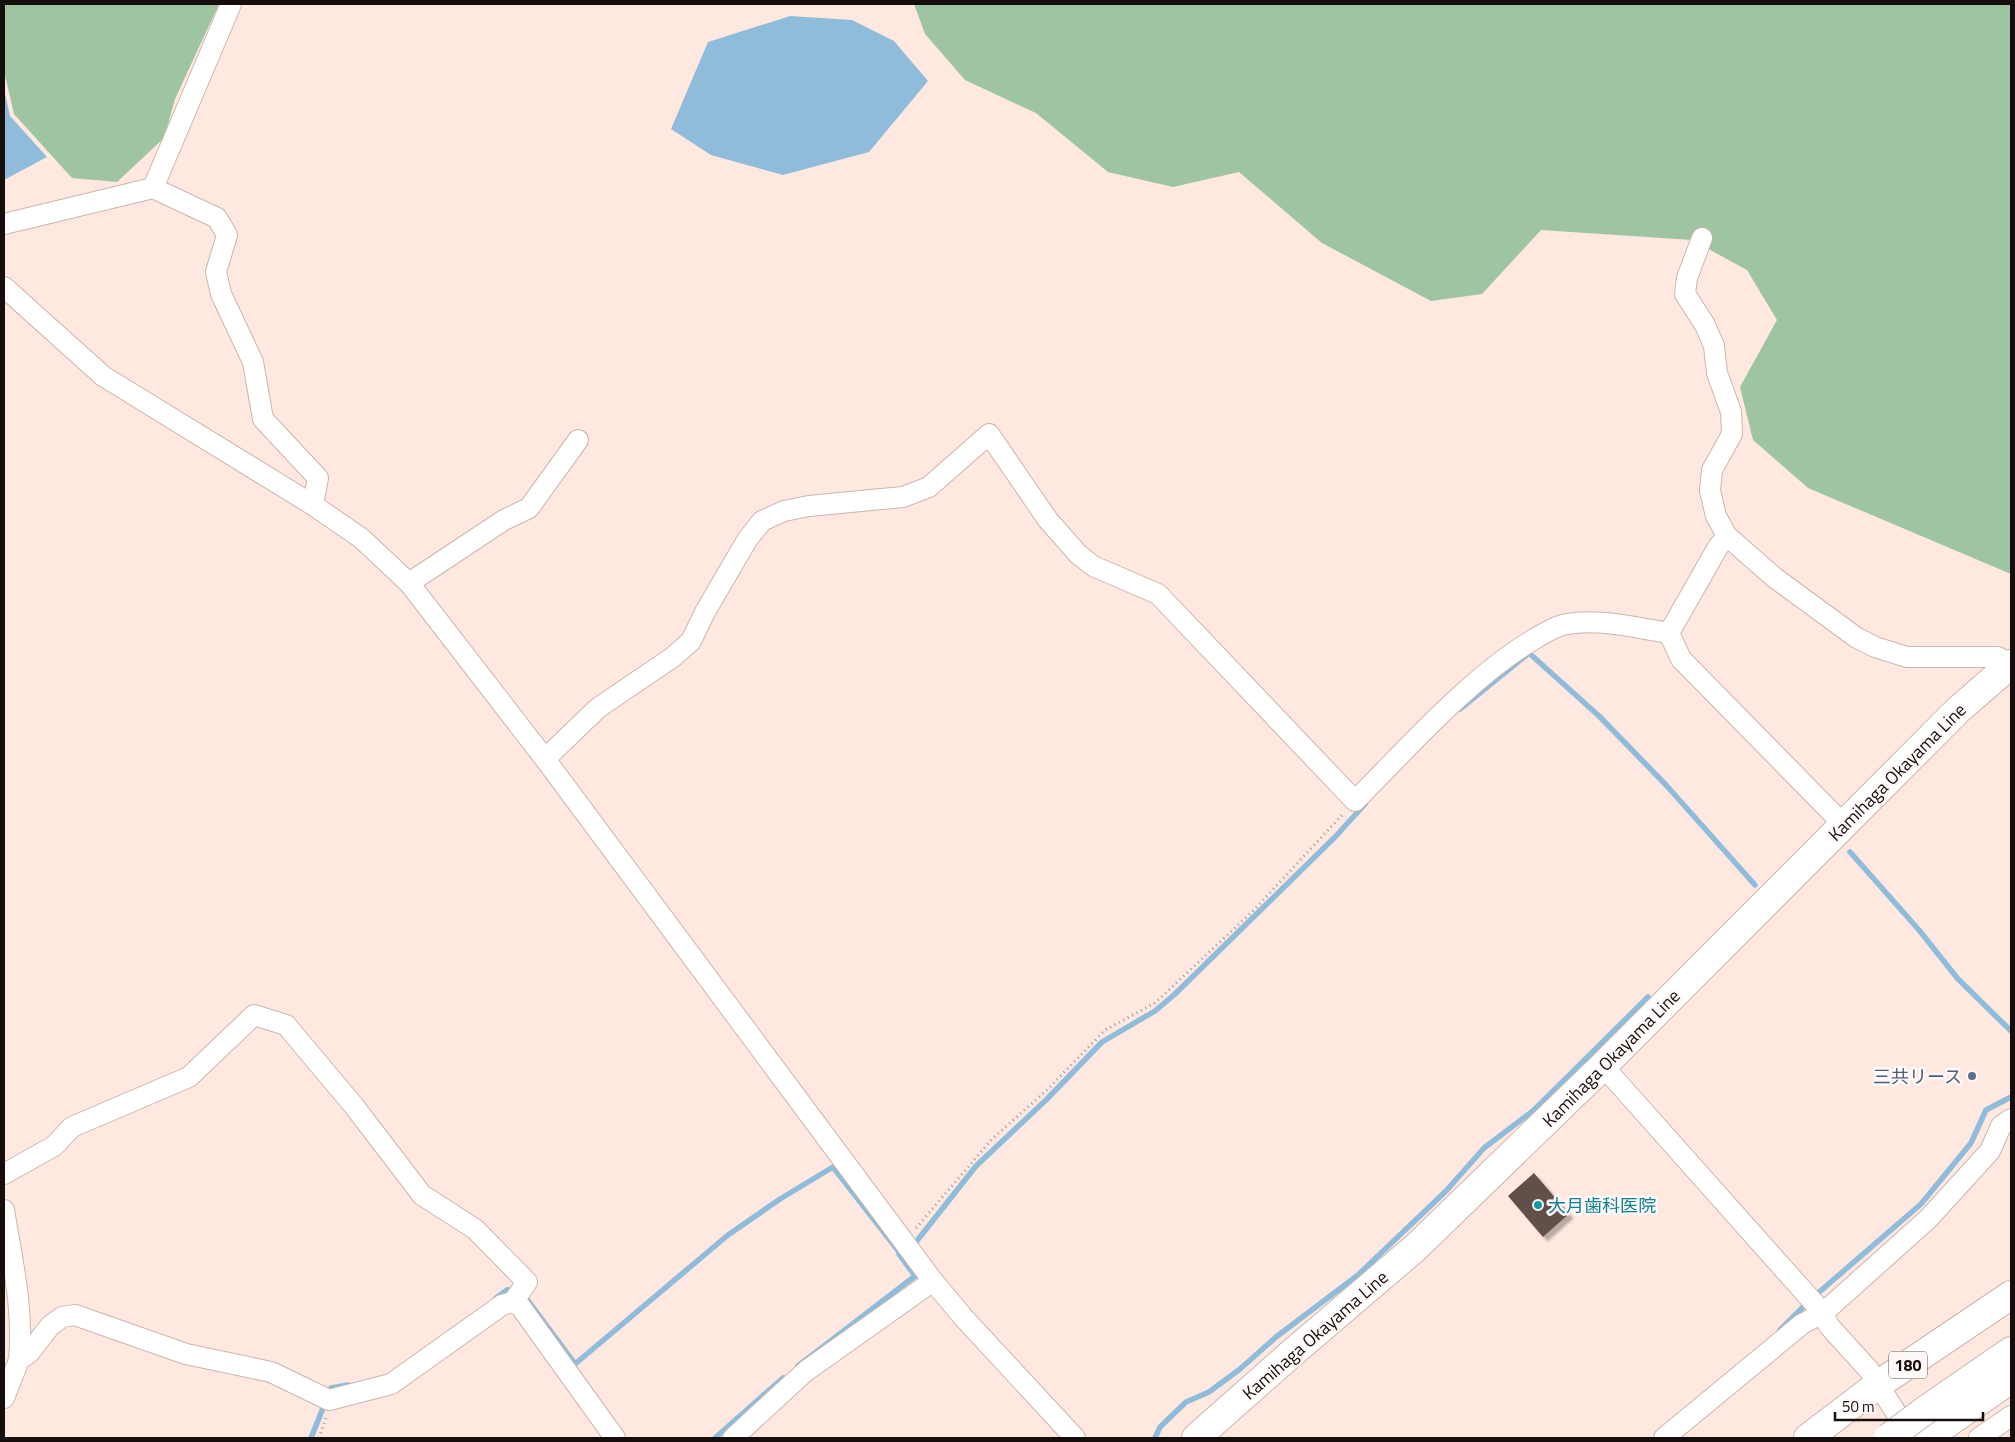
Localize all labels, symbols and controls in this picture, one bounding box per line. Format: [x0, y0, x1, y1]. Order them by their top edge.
street label: Kamihaga Okayama Line [1822, 697, 1972, 847]
street label: Kamihaga Okayama Line [1536, 983, 1686, 1133]
place label: 三共リース [1873, 1063, 1962, 1090]
marker: 三共リース [1966, 1070, 1978, 1082]
place label: 大月歯科医院 [1548, 1192, 1656, 1219]
marker: 大月歯科医院 [1532, 1199, 1544, 1211]
street label: Kamihaga Okayama Line [1236, 1264, 1394, 1406]
road number: 180 [1889, 1352, 1927, 1378]
scale bar [1835, 1390, 1982, 1422]
text: 50 m [1842, 1395, 1875, 1418]

